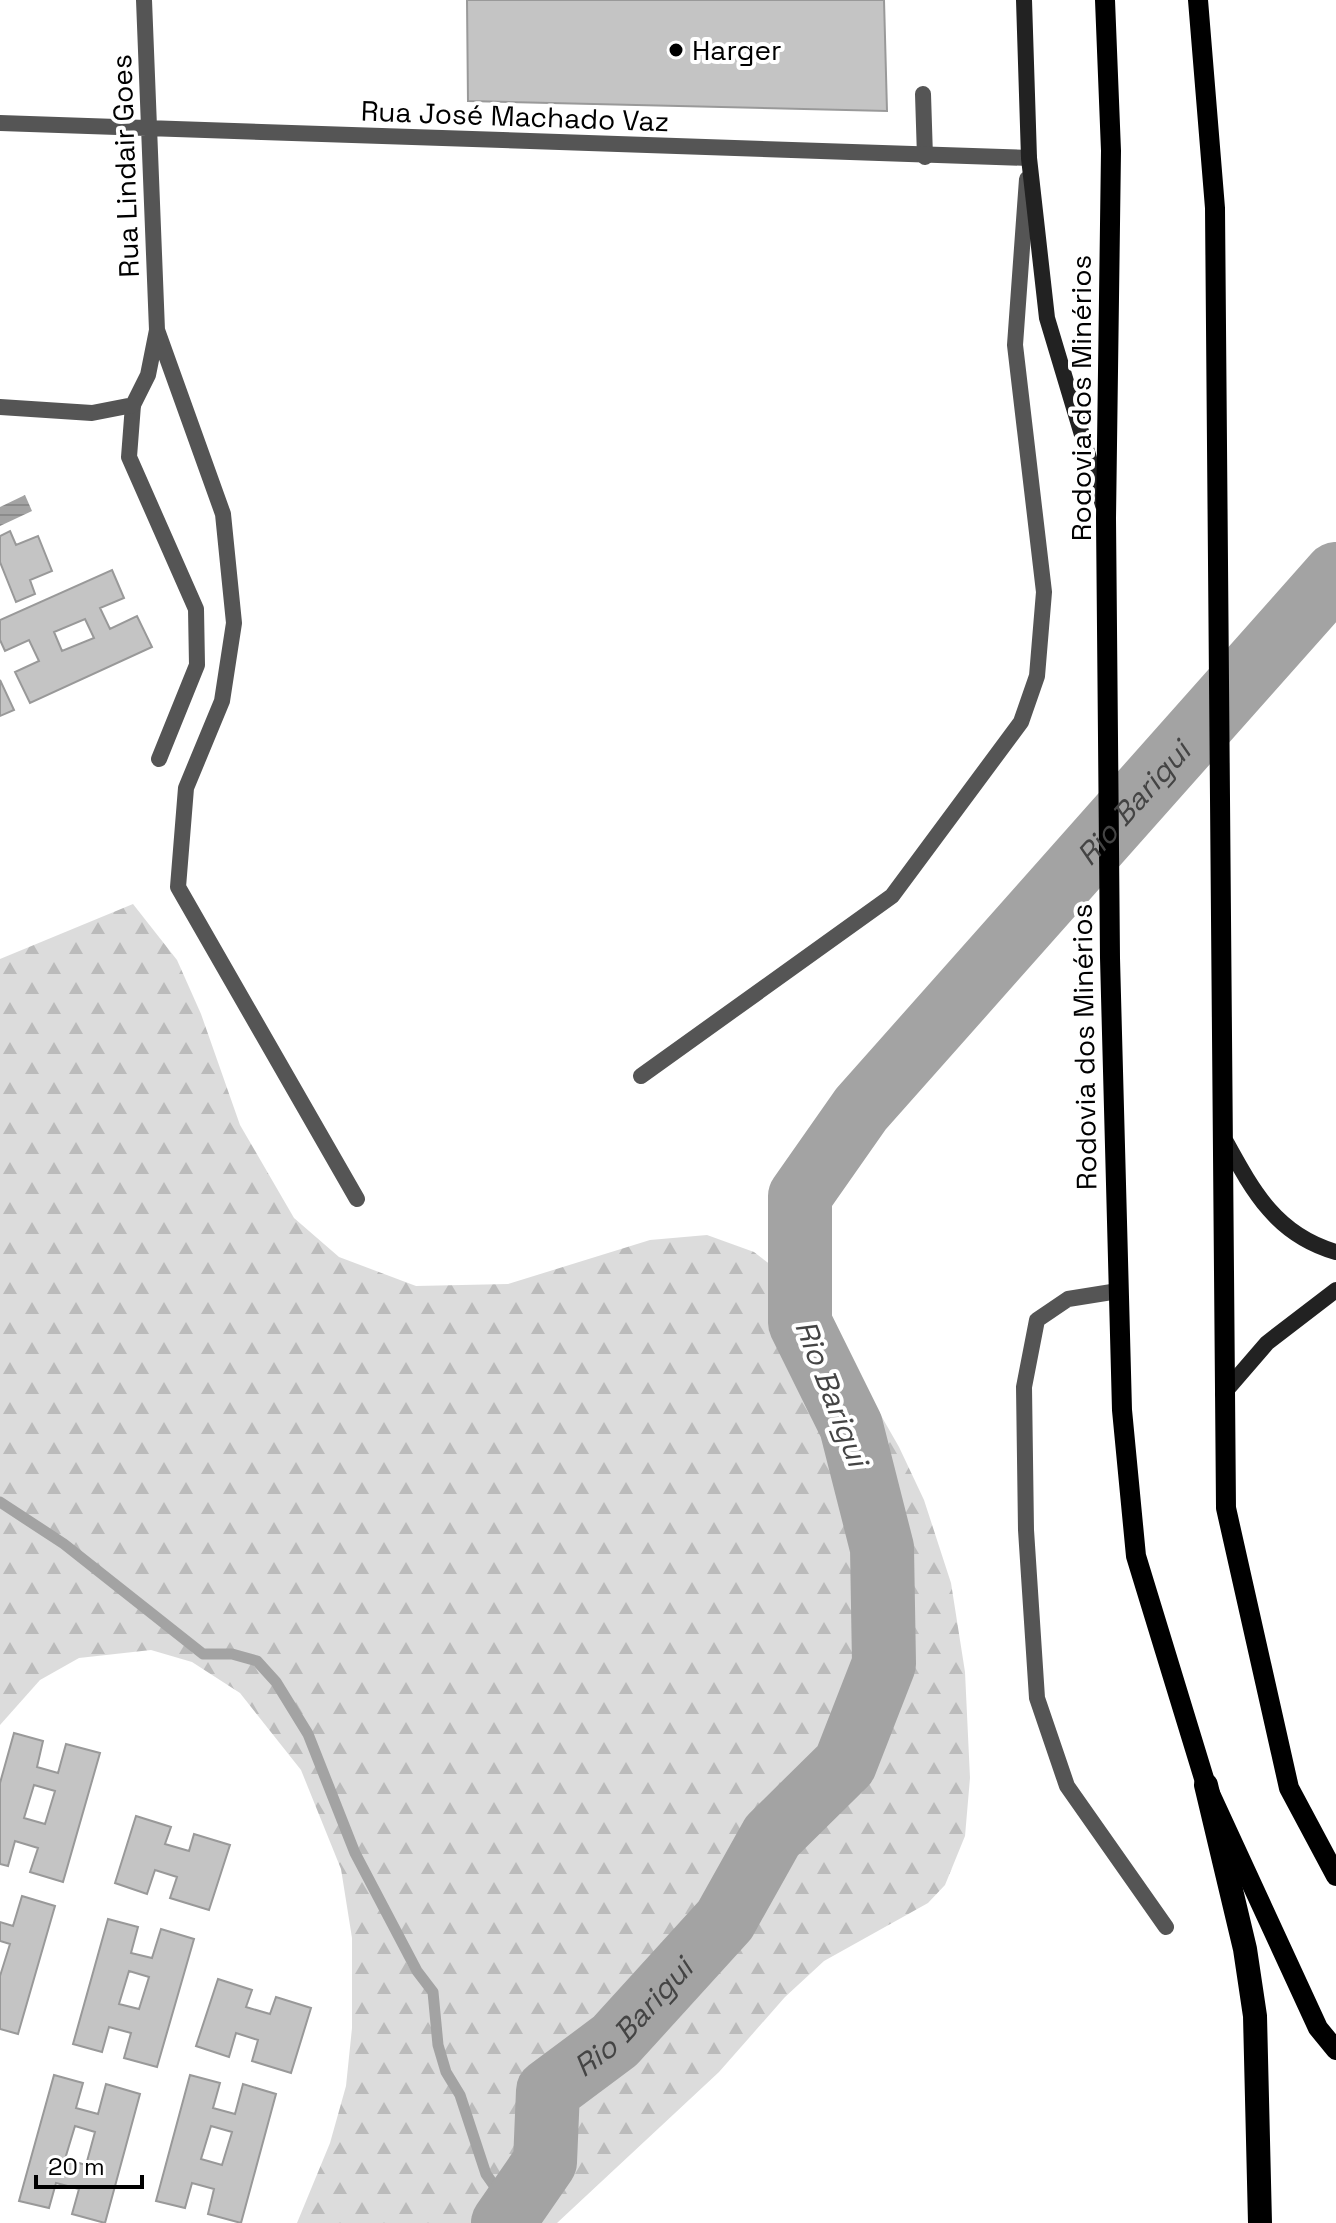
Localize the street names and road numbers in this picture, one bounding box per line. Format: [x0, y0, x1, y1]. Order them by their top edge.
street label: Rua Lindair Goes [103, 54, 147, 278]
street label: Rua José Machado Vaz [360, 93, 670, 139]
street label: Rodovia dos Minérios [1063, 255, 1099, 541]
street label: Rodovia dos Minérios [1064, 903, 1104, 1191]

